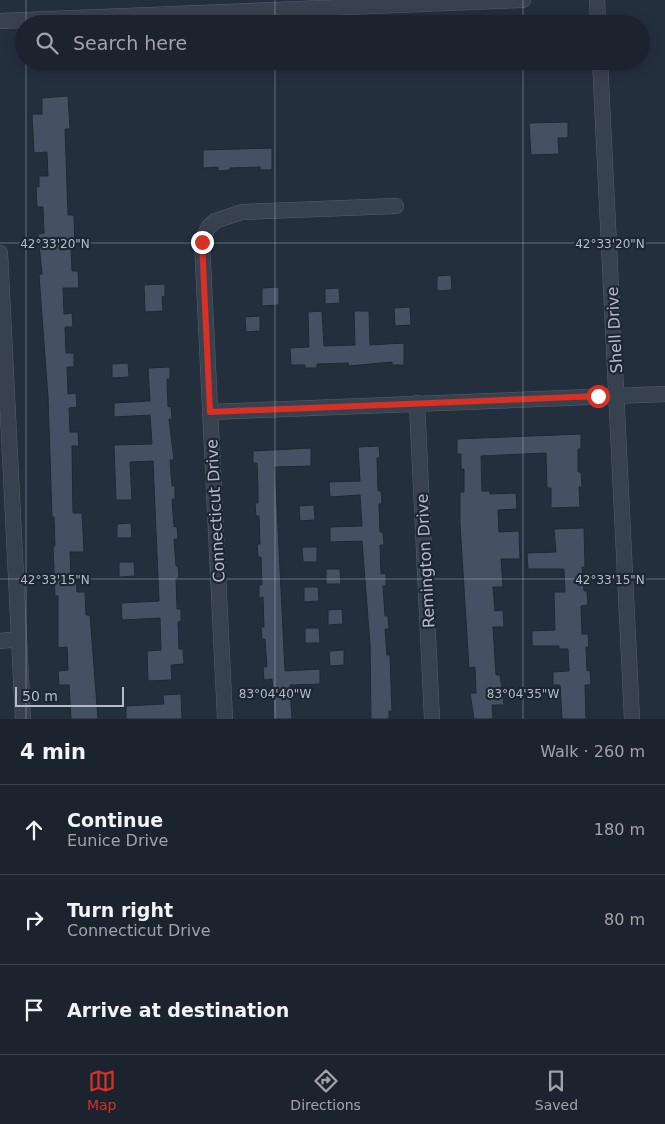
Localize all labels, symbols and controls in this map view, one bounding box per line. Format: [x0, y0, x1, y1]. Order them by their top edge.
search box [15, 15, 650, 70]
icon: search [33, 29, 61, 57]
text: Search here [73, 32, 187, 54]
route end [191, 231, 214, 254]
text: 42°33'20"N [20, 237, 90, 251]
text: 42°33'20"N [575, 237, 645, 251]
street label: Shell Drive [603, 286, 626, 374]
route start [587, 385, 610, 408]
street label: Connecticut Drive [202, 439, 229, 583]
street label: Remington Drive [412, 493, 439, 629]
text: 42°33'15"N [20, 573, 90, 587]
text: 42°33'15"N [575, 573, 645, 587]
scale bar [15, 684, 124, 707]
text: 83°04'40"W [239, 687, 311, 701]
text: 83°04'35"W [487, 687, 559, 701]
text: 50 m [22, 688, 58, 704]
text: 4 min [20, 740, 86, 764]
text: Walk · 260 m [540, 742, 645, 761]
text: Continue [67, 809, 163, 831]
icon: ahead [20, 816, 48, 844]
text: 180 m [594, 820, 645, 839]
text: Eunice Drive [67, 831, 168, 850]
text: Turn right [67, 899, 173, 921]
icon: right [20, 906, 48, 934]
text: 80 m [604, 910, 645, 929]
text: Connecticut Drive [67, 921, 211, 940]
icon: arrive [20, 996, 48, 1024]
text: Arrive at destination [67, 999, 289, 1021]
tab: Map [87, 1067, 116, 1113]
tab: Directions [290, 1067, 361, 1113]
tab: Saved [535, 1067, 578, 1113]

